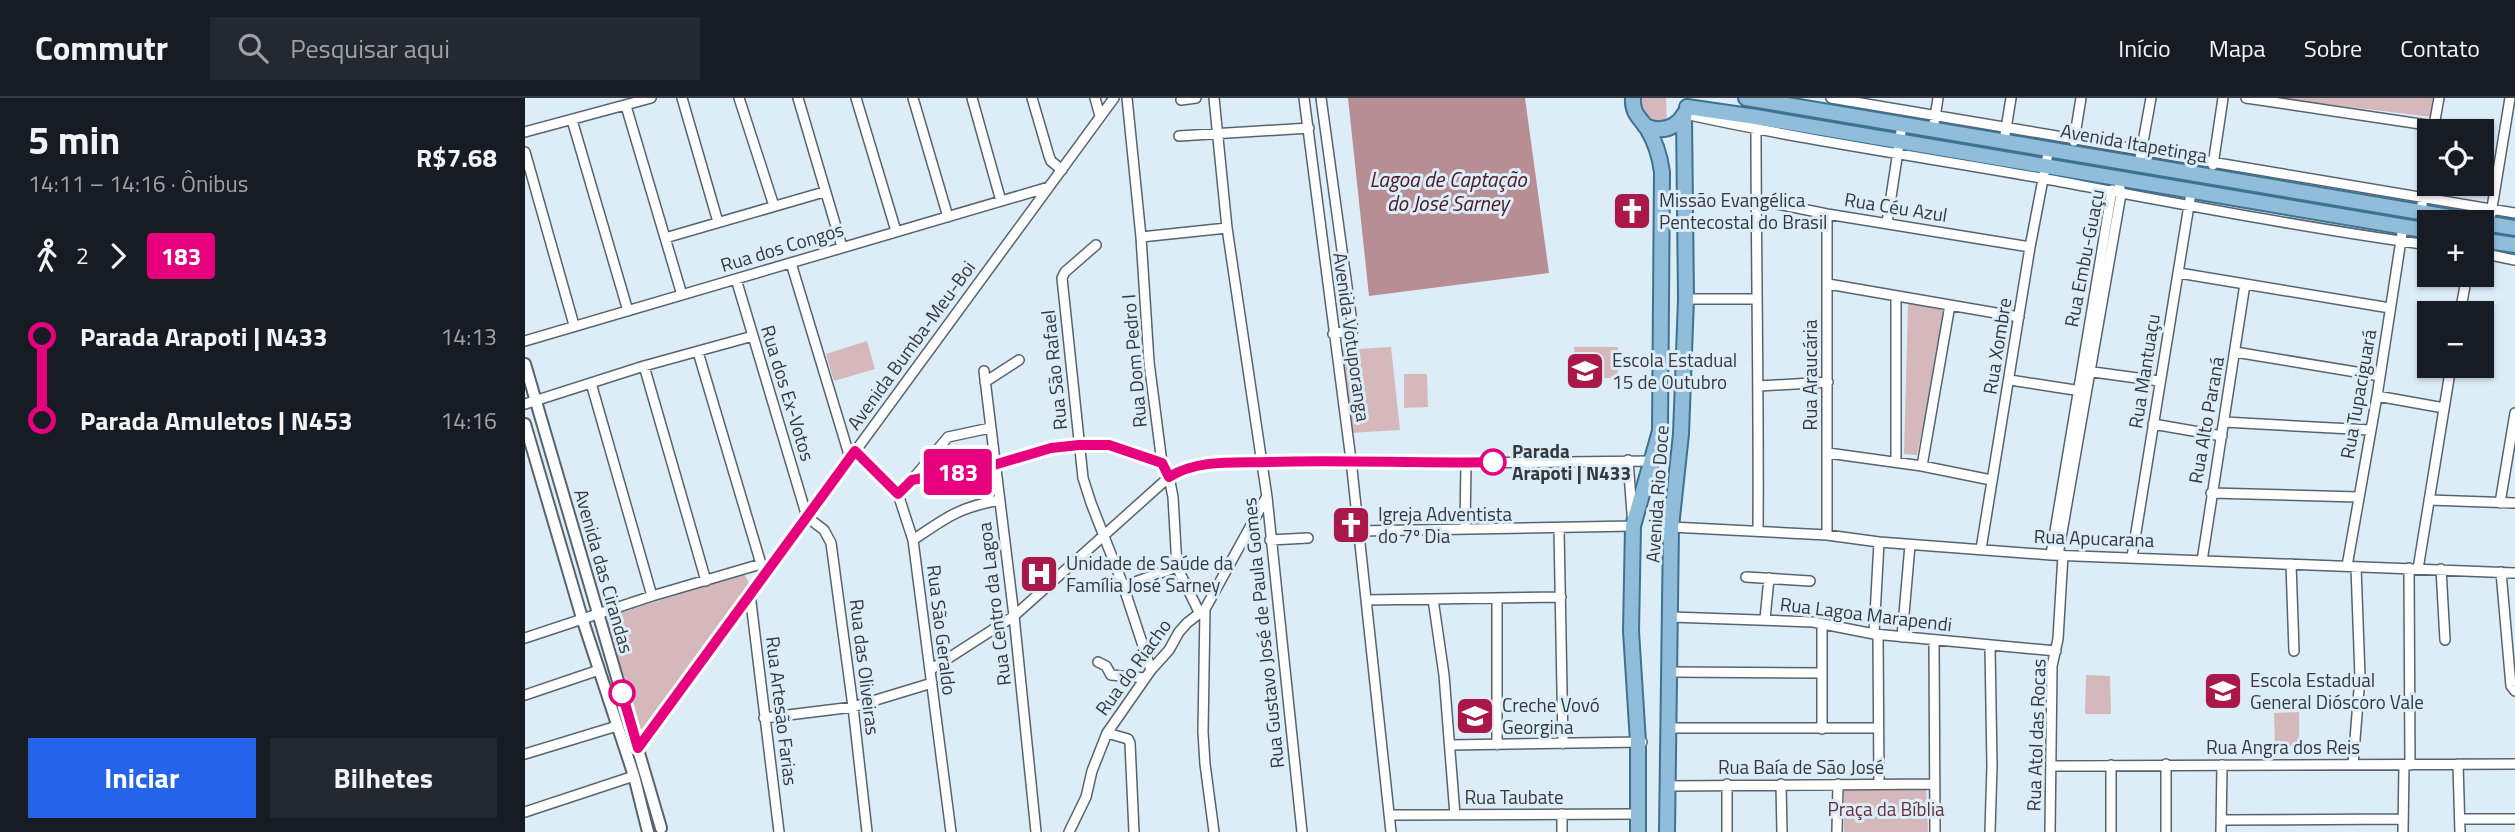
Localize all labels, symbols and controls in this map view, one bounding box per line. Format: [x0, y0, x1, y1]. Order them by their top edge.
search box [210, 17, 700, 80]
text: Commutr [35, 23, 168, 73]
icon: search [234, 29, 272, 67]
text: Pesquisar aqui [290, 29, 450, 68]
text: Início [2118, 30, 2171, 66]
text: Mapa [2209, 30, 2266, 66]
text: Sobre [2304, 30, 2362, 66]
text: Contato [2400, 30, 2480, 66]
text: 5 min [28, 111, 120, 169]
street label: Avenida Itapetinga [2059, 115, 2210, 170]
map controls [2417, 119, 2494, 378]
button: locate [2417, 119, 2494, 196]
text: R$7.68 [416, 138, 497, 177]
water label: Lagoa de Captação do José Sarney [1369, 163, 1527, 219]
text: 14:11 – 14:16 · Ônibus [28, 166, 248, 201]
street label: Rua Céu Azul [1842, 184, 1950, 229]
place label: Missão Evangélica Pentecostal do Brasil [1659, 185, 1827, 236]
street label: Rua Embu-Guaçu [2056, 186, 2111, 329]
church icon: Missão Evangélica Pentecostal do Brasil [1611, 190, 1653, 232]
button: + [2417, 210, 2494, 287]
street label: Rua dos Congos [717, 214, 847, 279]
icon: walk [28, 237, 66, 275]
icon: forward [99, 237, 137, 275]
text: 2 [76, 238, 89, 273]
text: 183 [161, 238, 201, 274]
street label: Avenida Votuporanga [1326, 251, 1379, 424]
street label: Avenida Bumba-Meu-Boi [839, 254, 982, 435]
street label: Rua Dom Pedro I [1113, 293, 1154, 429]
street label: Rua Xombre [1975, 295, 2018, 396]
button: − [2417, 301, 2494, 378]
street label: Rua São Rafael [1033, 309, 1074, 431]
street label: Rua Mantuaçu [2120, 312, 2167, 430]
text: Parada Arapoti | N433 [80, 317, 328, 356]
text: 14:13 [440, 319, 497, 354]
street label: Rua Araucária [1795, 319, 1824, 431]
street label: Rua dos Ex-Votos [754, 321, 823, 465]
street label: Rua Tupaciguará [2332, 326, 2383, 461]
place label: Escola Estadual 15 de Outubro [1612, 345, 1737, 396]
school or university icon: Escola Estadual 15 de Outubro [1564, 350, 1606, 392]
street label: Rua Alto Paraná [2180, 354, 2231, 486]
text: Parada Amuletos | N453 [80, 401, 353, 440]
text: 14:16 [440, 403, 497, 438]
street label: Avenida Rio Doce [1637, 424, 1676, 564]
place label: Parada Arapoti | N433 [1512, 436, 1631, 487]
line badge: 183 [918, 449, 998, 495]
marker: Parada Arapoti | N433 [1480, 449, 1506, 475]
text: 183 [938, 454, 978, 490]
street label: Avenida das Cirandas [567, 485, 642, 656]
street label: Rua Gustavo José de Paula Gomes [1234, 496, 1291, 770]
place label: Igreja Adventista do 7º Dia [1378, 499, 1512, 550]
church icon: Igreja Adventista do 7º Dia [1330, 504, 1372, 546]
street label: Rua Centro da Lagoa [969, 520, 1018, 687]
street label: Rua Apucarana [2033, 521, 2155, 554]
place label: Unidade de Saúde da Família José Sarney [1066, 548, 1234, 599]
hospital icon: Unidade de Saúde da Família José Sarney [1018, 553, 1060, 595]
street label: Rua São Geraldo [920, 563, 965, 697]
street label: Rua Lagoa Marapendi [1778, 589, 1954, 638]
street label: Rua das Oliveiras [843, 597, 888, 737]
street label: Rua do Riacho [1087, 612, 1178, 721]
street label: Rua Artesão Farias [759, 635, 806, 787]
street label: Rua Atol das Rocas [2018, 658, 2053, 812]
place label: Escola Estadual General Dióscoro Vale [2250, 665, 2424, 716]
school or university icon: Escola Estadual General Dióscoro Vale [2202, 670, 2244, 712]
unlabelled marker [609, 680, 635, 706]
place label: Creche Vovó Georgina [1502, 690, 1600, 741]
school or university icon: Creche Vovó Georgina [1454, 695, 1496, 737]
street label: Rua Angra dos Reis [2206, 732, 2360, 761]
button: Iniciar [28, 738, 256, 818]
button: Bilhetes [270, 738, 497, 818]
street label: Rua Baía de São José [1718, 752, 1884, 781]
street label: Rua Taubate [1464, 782, 1564, 811]
park label: Praça da Bíblia [1827, 794, 1945, 823]

